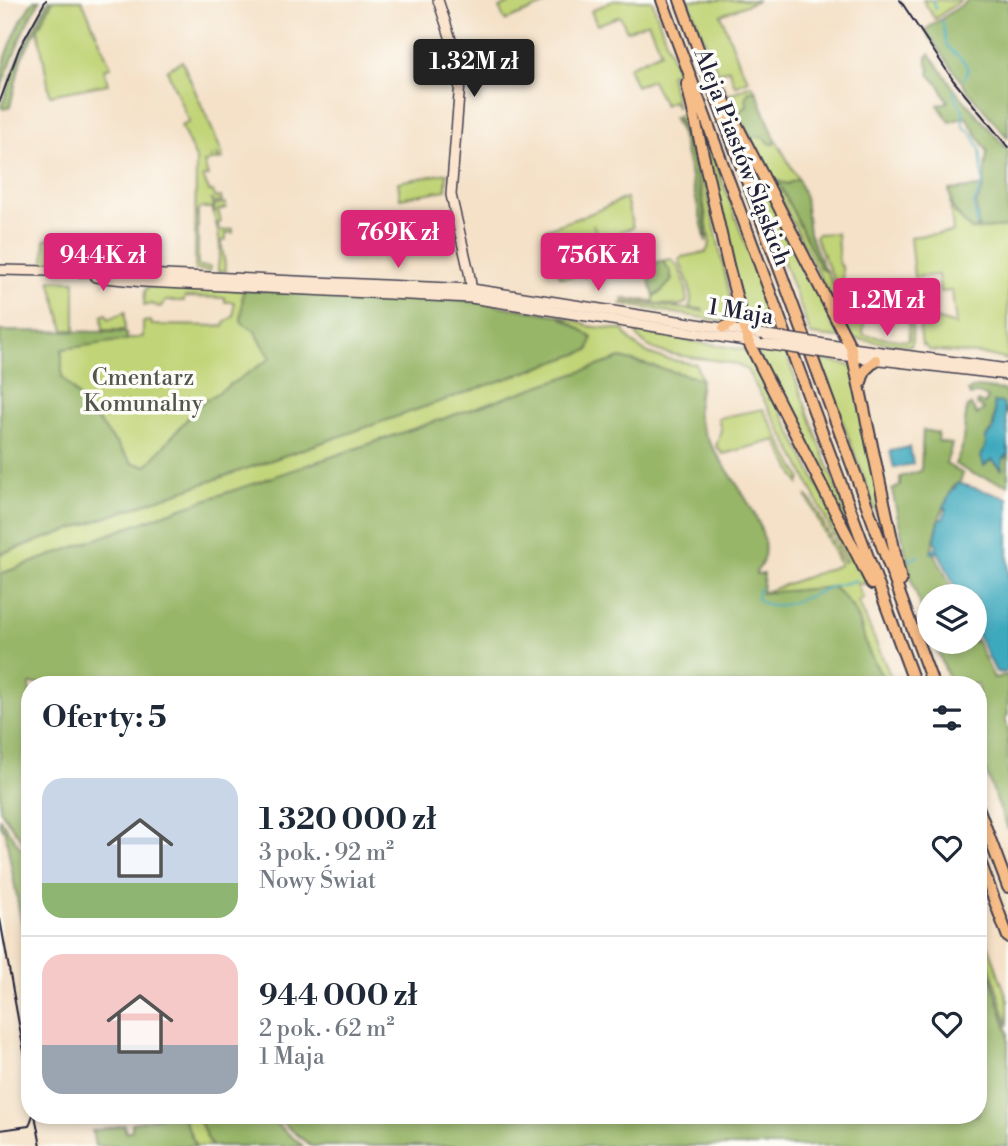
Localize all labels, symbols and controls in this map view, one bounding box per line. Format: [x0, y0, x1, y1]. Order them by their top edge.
pin: 1.32M zł [402, 40, 546, 99]
street label: Aleja Piastów Śląskich [687, 43, 799, 270]
text: 1.32M zł [429, 48, 519, 76]
pin: 769K zł [333, 210, 463, 270]
text: 769K zł [357, 219, 439, 247]
pin: 944K zł [38, 233, 168, 293]
pin: 756K zł [533, 233, 663, 293]
text: 944K zł [60, 242, 146, 270]
text: 756K zł [557, 242, 639, 270]
pin: 1.2M zł [822, 278, 952, 338]
text: 1.2M zł [849, 287, 925, 315]
street label: 1 Maja [706, 293, 776, 331]
park label: Cmentarz Komunalny [83, 364, 204, 418]
map controls [917, 584, 987, 654]
button: layers [917, 584, 987, 654]
text: Oferty: 5 [42, 699, 167, 737]
icon: filters [928, 699, 966, 737]
text: 1 320 000 zł [259, 801, 436, 839]
icon: home [98, 806, 182, 890]
icon: heart [928, 829, 966, 867]
text: 3 pok. · 92 m² [259, 839, 394, 867]
text: Nowy Świat [259, 867, 376, 895]
text: 944 000 zł [259, 977, 417, 1015]
icon: home [98, 982, 182, 1066]
icon: heart [928, 1005, 966, 1043]
text: 2 pok. · 62 m² [259, 1015, 395, 1043]
text: 1 Maja [259, 1043, 325, 1071]

